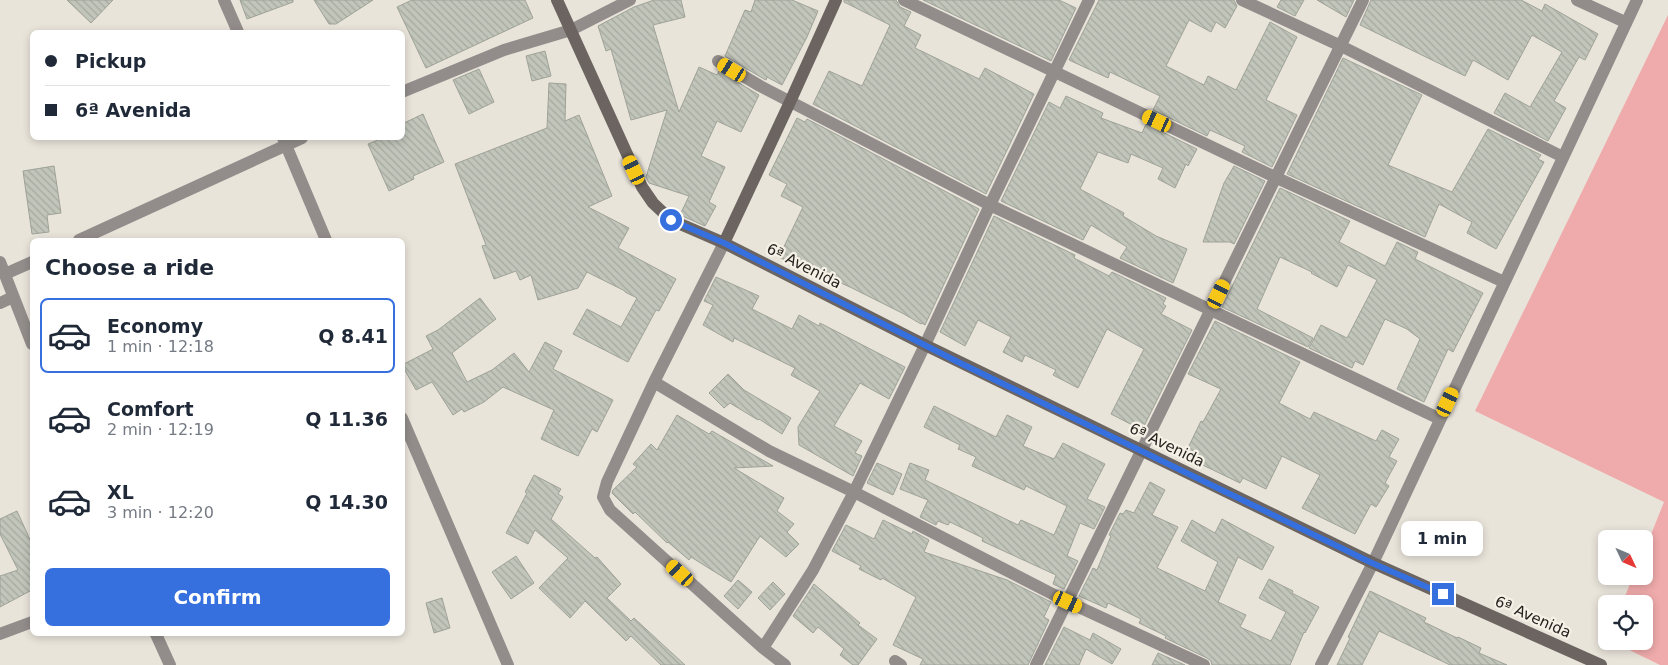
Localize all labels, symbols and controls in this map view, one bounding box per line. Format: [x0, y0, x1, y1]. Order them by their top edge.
text: Pickup [75, 50, 146, 72]
car [715, 56, 748, 84]
text: 6ª Avenida [75, 99, 191, 121]
car [1140, 108, 1173, 134]
car [620, 153, 647, 187]
route start [660, 209, 682, 231]
street label: 6ª Avenida [764, 240, 844, 292]
text: Choose a ride [45, 255, 214, 280]
car [1205, 277, 1232, 311]
icon: car [47, 313, 92, 358]
text: Economy [107, 315, 203, 337]
text: Q 8.41 [318, 325, 388, 347]
text: 1 min · 12:18 [107, 337, 214, 356]
car [1434, 385, 1461, 419]
icon: car [47, 396, 92, 441]
text: Comfort [107, 398, 194, 420]
text: Q 11.36 [305, 408, 388, 430]
street label: 6ª Avenida [1127, 419, 1207, 471]
text: 2 min · 12:19 [107, 420, 214, 439]
icon: car [47, 479, 92, 524]
text: XL [107, 481, 134, 503]
text: Q 14.30 [305, 491, 388, 513]
text: 3 min · 12:20 [107, 503, 214, 522]
callout: 1 min [1402, 522, 1484, 556]
text: 1 min [1417, 529, 1467, 548]
north arrow [1598, 530, 1652, 585]
map controls [1598, 530, 1653, 650]
car [663, 557, 696, 589]
button: Confirm [45, 568, 390, 626]
route end [1432, 583, 1454, 605]
car [1051, 589, 1084, 615]
street label: 6ª Avenida [1492, 592, 1574, 642]
button: locate [1598, 595, 1653, 650]

